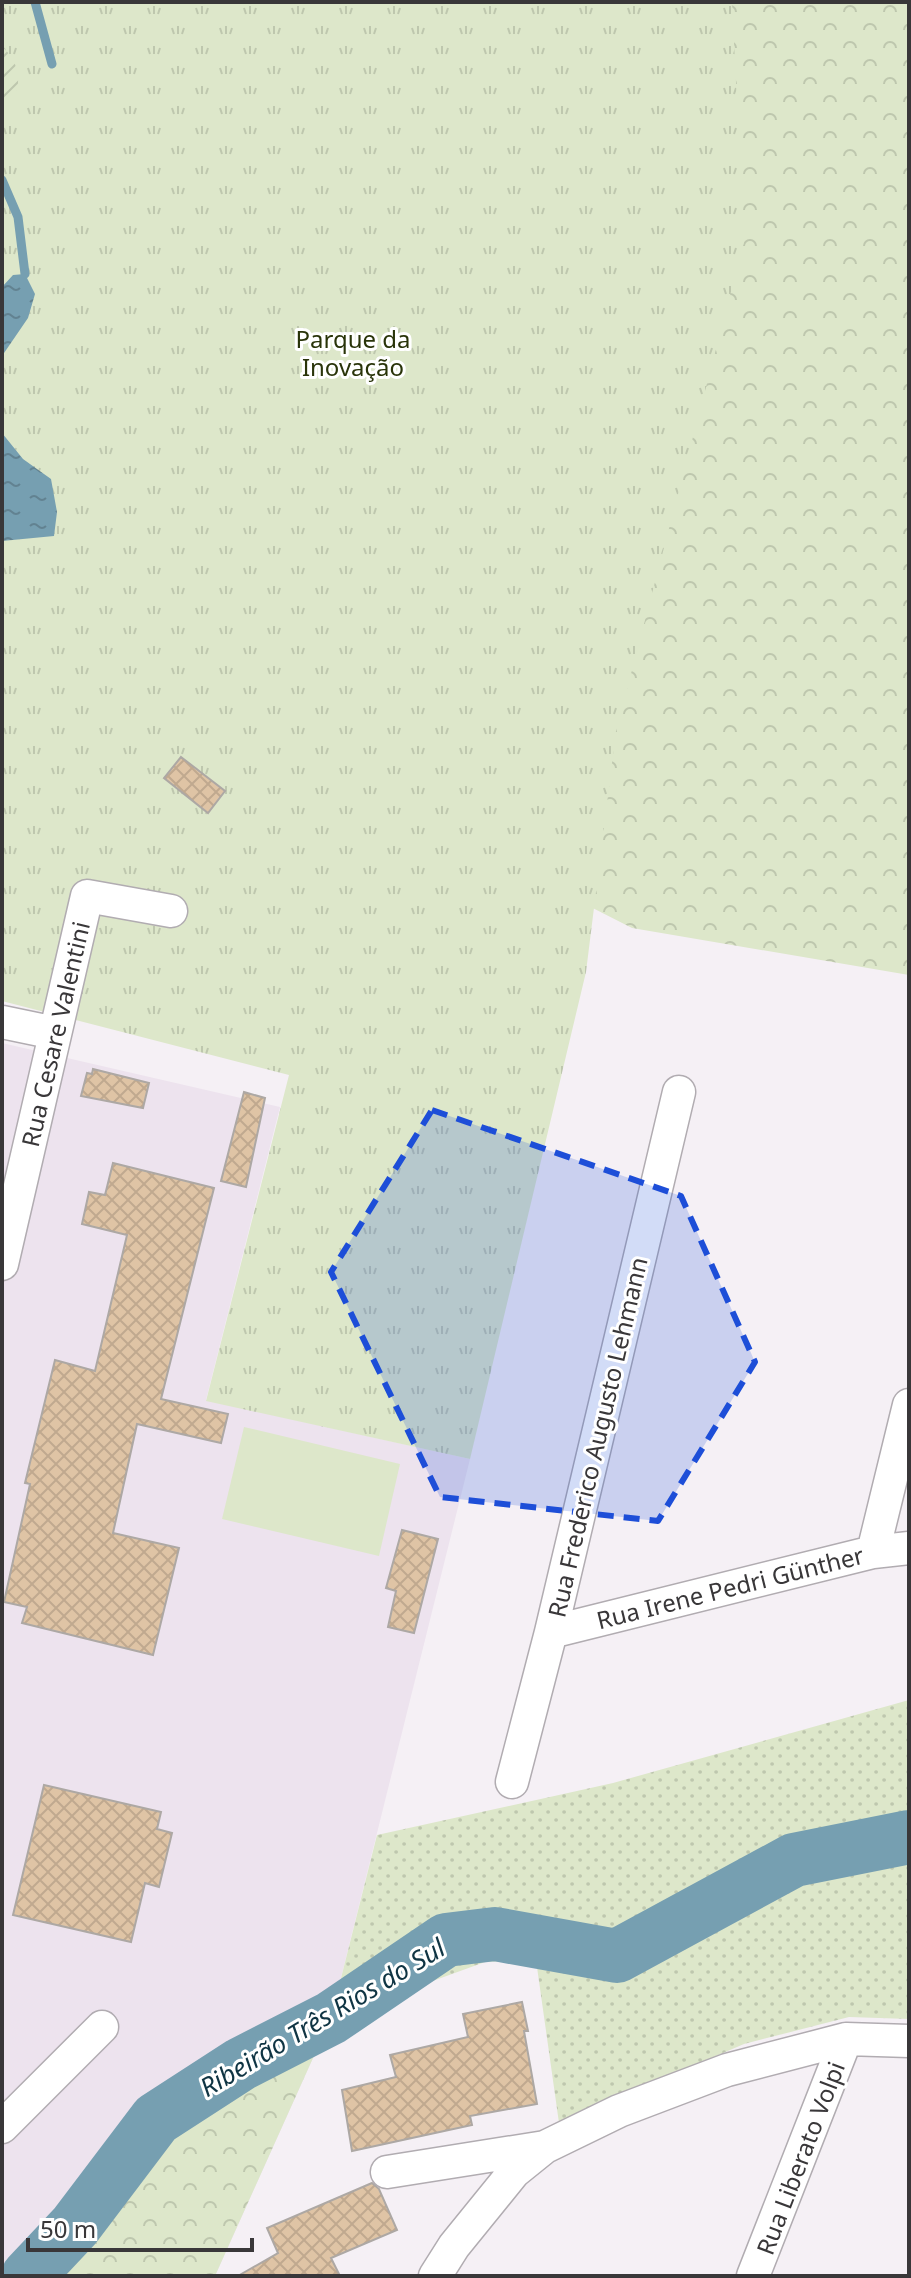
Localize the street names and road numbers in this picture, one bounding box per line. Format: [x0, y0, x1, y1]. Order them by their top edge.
street label: Rua Cesare Valentini [13, 918, 97, 1150]
street label: Rua Frederico Augusto Lehmann [539, 1254, 655, 1620]
street label: Rua Irene Pedri Günther [593, 1538, 867, 1636]
street label: Rua Liberato Volpi [748, 2057, 852, 2259]

